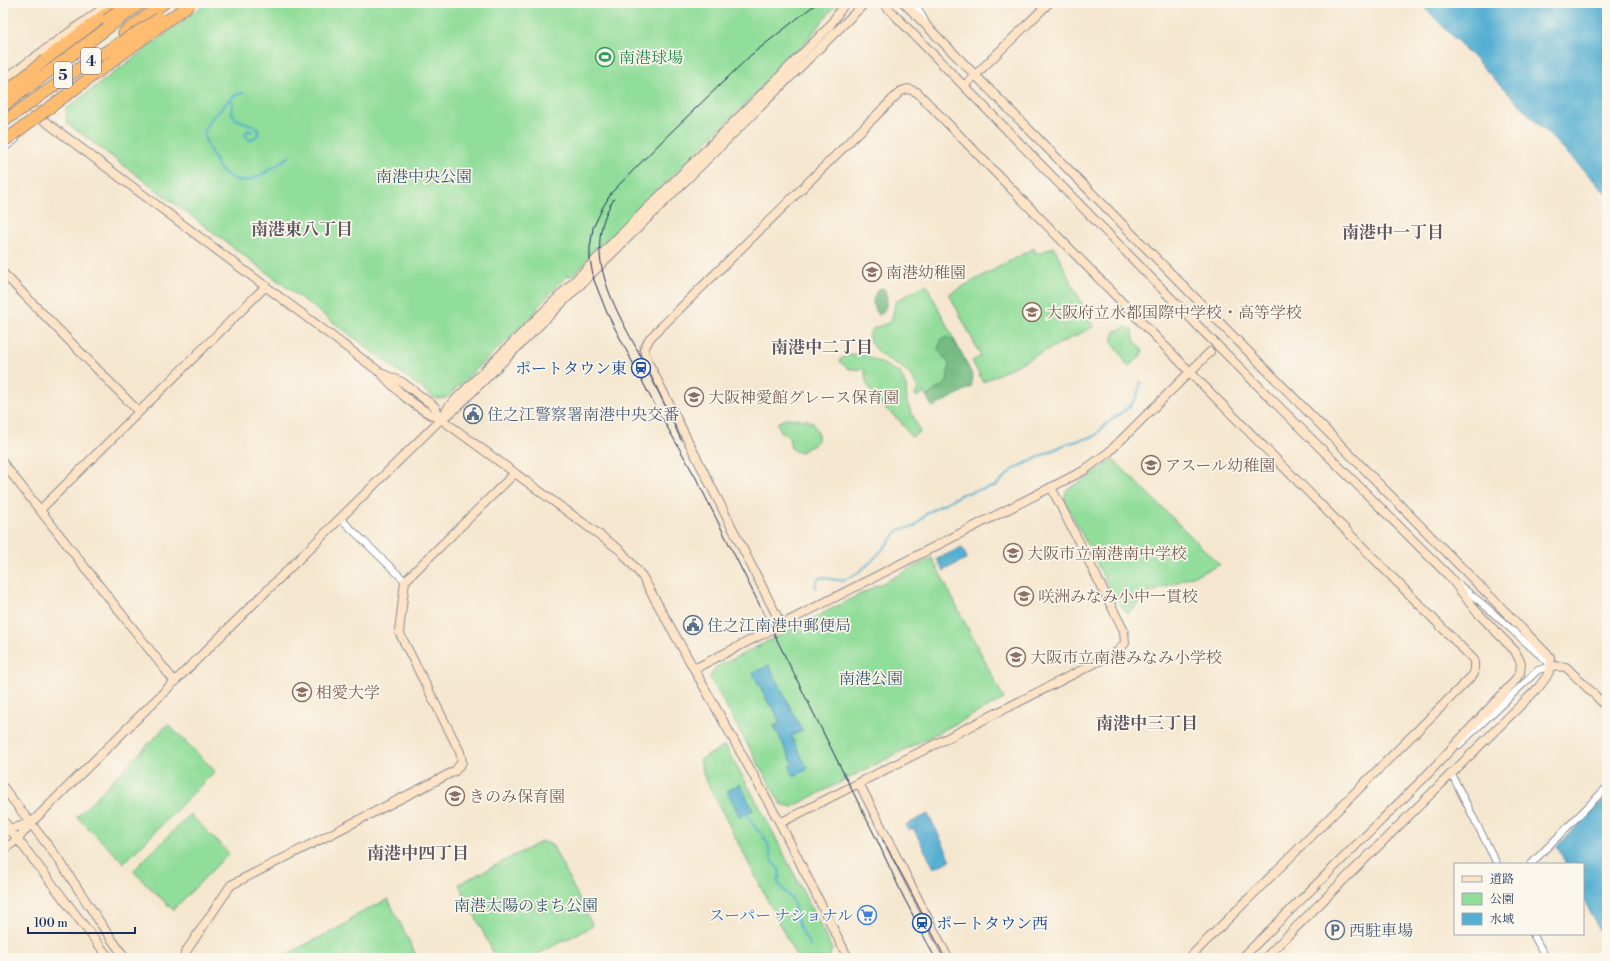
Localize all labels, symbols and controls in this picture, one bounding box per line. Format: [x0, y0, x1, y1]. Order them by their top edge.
sports icon: 南港球場 [594, 46, 616, 68]
road number: 4 [81, 48, 101, 74]
place label: 南港球場 [619, 48, 683, 68]
road number: 5 [54, 62, 72, 88]
park label: 南港中央公園 [376, 167, 472, 187]
district label: 南港東八丁目 [251, 219, 353, 241]
district label: 南港中一丁目 [1342, 222, 1444, 244]
school or university icon: 南港幼稚園 [861, 261, 883, 283]
place label: 南港幼稚園 [886, 263, 966, 283]
school or university icon: 大阪府立水都国際中学校・高等学校 [1021, 301, 1043, 323]
place label: 大阪府立水都国際中学校・高等学校 [1046, 303, 1302, 323]
district label: 南港中二丁目 [771, 337, 873, 359]
station icon: ポートタウン東 [630, 357, 652, 379]
place label: ポートタウン東 [515, 359, 627, 379]
school or university icon: 大阪神愛館グレース保育園 [683, 386, 705, 408]
place label: 大阪神愛館グレース保育園 [708, 388, 899, 408]
public building icon: 住之江警察署南港中央交番 [462, 403, 484, 425]
place label: 住之江警察署南港中央交番 [487, 405, 679, 425]
school or university icon: アスール幼稚園 [1140, 454, 1162, 476]
place label: アスール幼稚園 [1165, 456, 1275, 476]
school or university icon: 大阪市立南港南中学校 [1002, 542, 1024, 564]
place label: 大阪市立南港南中学校 [1027, 544, 1187, 564]
school or university icon: 咲洲みなみ小中一貫校 [1013, 585, 1035, 607]
place label: 咲洲みなみ小中一貫校 [1038, 587, 1198, 607]
public building icon: 住之江南港中郵便局 [682, 614, 704, 636]
place label: 住之江南港中郵便局 [707, 616, 851, 636]
school or university icon: 大阪市立南港みなみ小学校 [1005, 646, 1027, 668]
place label: 大阪市立南港みなみ小学校 [1030, 648, 1222, 668]
park label: 南港公園 [839, 669, 903, 689]
school or university icon: 相愛大学 [291, 681, 313, 703]
place label: 相愛大学 [316, 683, 380, 703]
district label: 南港中三丁目 [1096, 713, 1198, 735]
school or university icon: きのみ保育園 [444, 785, 466, 807]
place label: きのみ保育園 [469, 787, 565, 807]
district label: 南港中四丁目 [367, 843, 469, 865]
legend [1454, 863, 1584, 935]
text: 道路 [1490, 872, 1514, 887]
text: 公園 [1490, 892, 1514, 907]
park label: 南港太陽のまち公園 [454, 896, 598, 916]
supermarket icon: スーパー ナショナル [856, 904, 878, 926]
place label: スーパー ナショナル [709, 906, 853, 926]
scale bar [28, 909, 135, 935]
station icon: ポートタウン西 [911, 912, 933, 934]
text: 水域 [1490, 912, 1514, 927]
place label: ポートタウン西 [936, 914, 1048, 934]
text: 100 m [34, 916, 68, 931]
parking icon: 西駐車場 [1324, 919, 1346, 941]
place label: 西駐車場 [1349, 921, 1413, 941]

